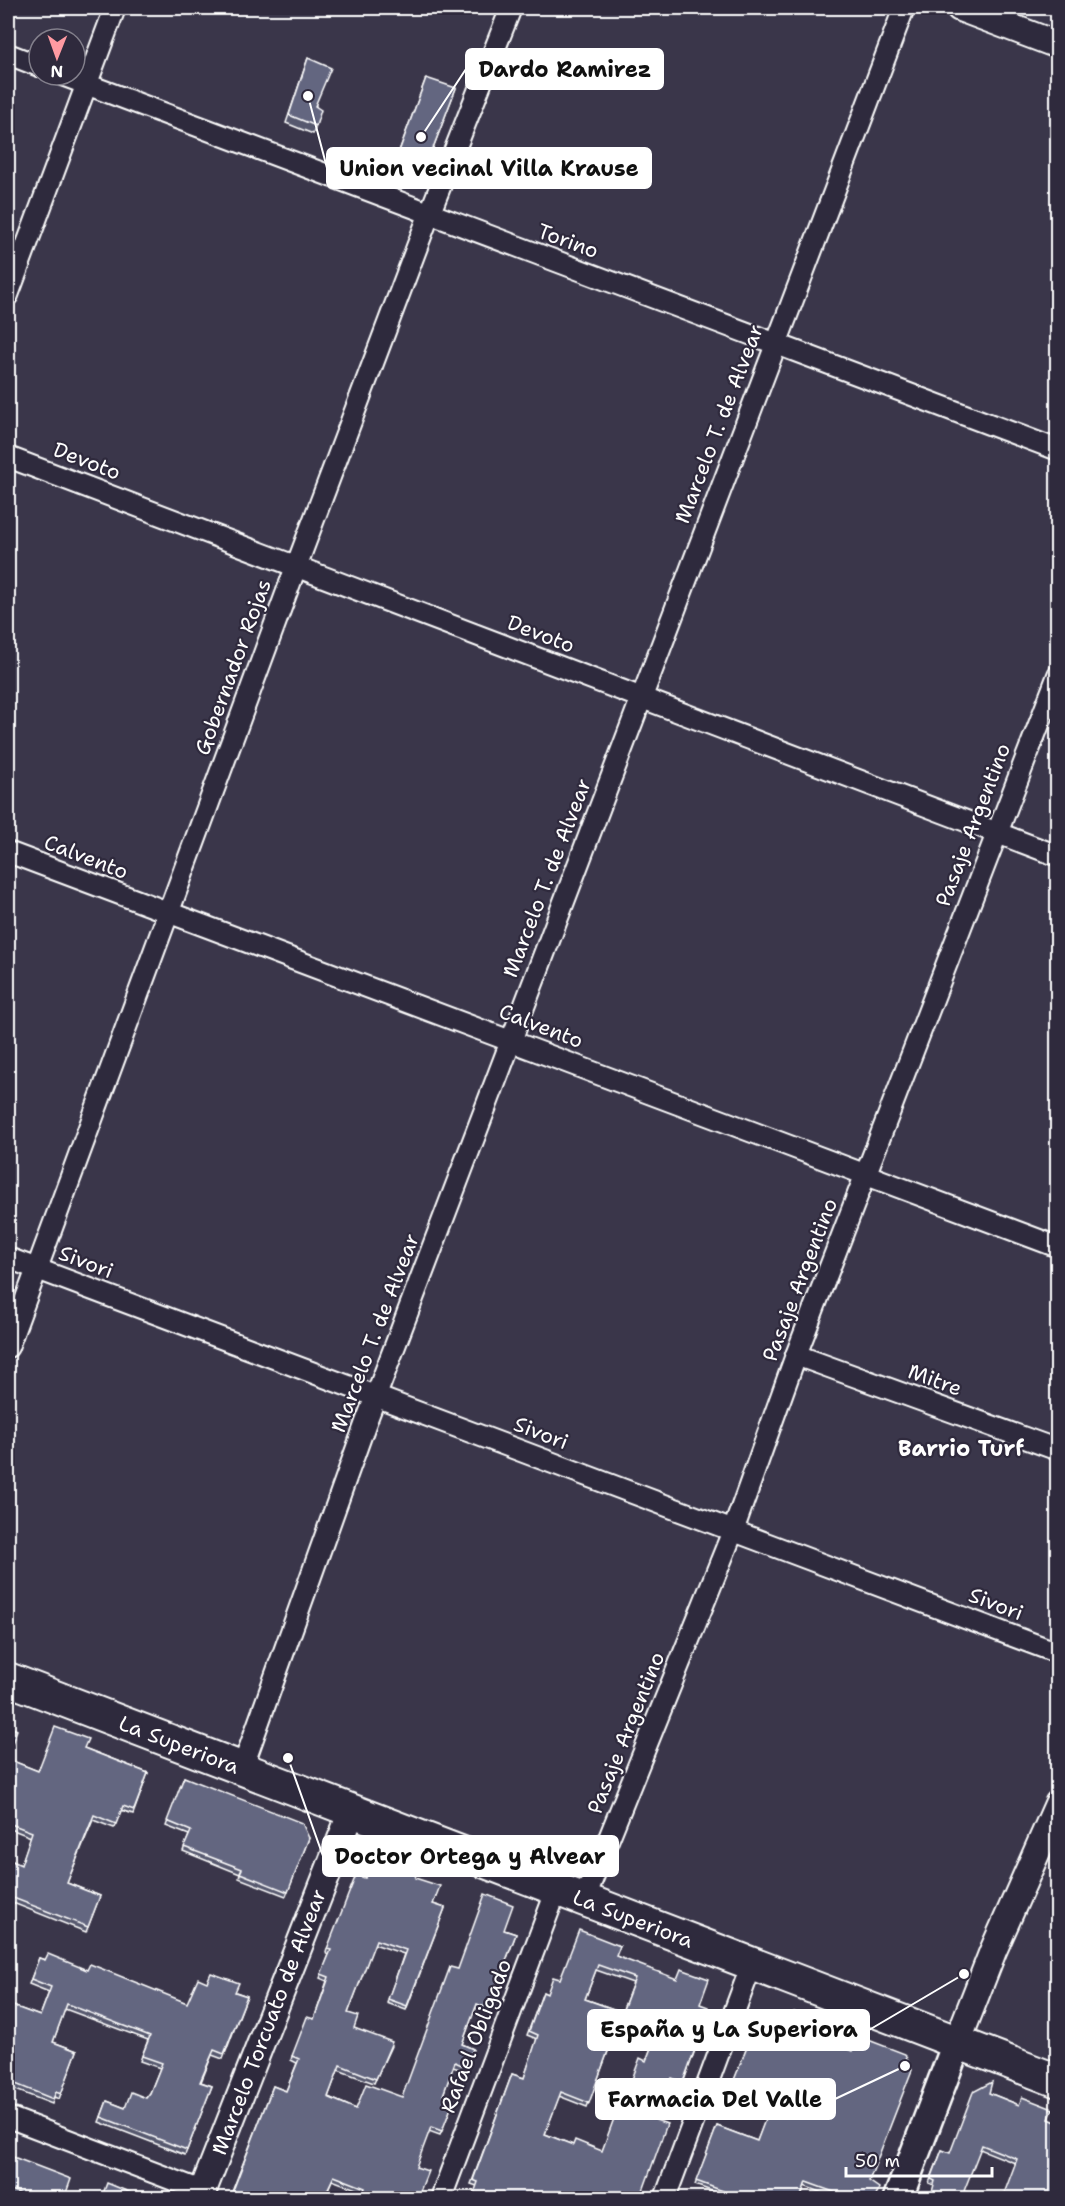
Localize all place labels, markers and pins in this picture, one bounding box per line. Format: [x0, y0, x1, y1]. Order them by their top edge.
callout: Dardo Ramirez [466, 49, 663, 89]
callout: Union vecinal Villa Krause [327, 148, 651, 188]
callout: Doctor Ortega y Alvear [323, 1836, 618, 1876]
callout: España y La Superiora [588, 2010, 869, 2050]
callout: Farmacia Del Valle [596, 2079, 835, 2119]

